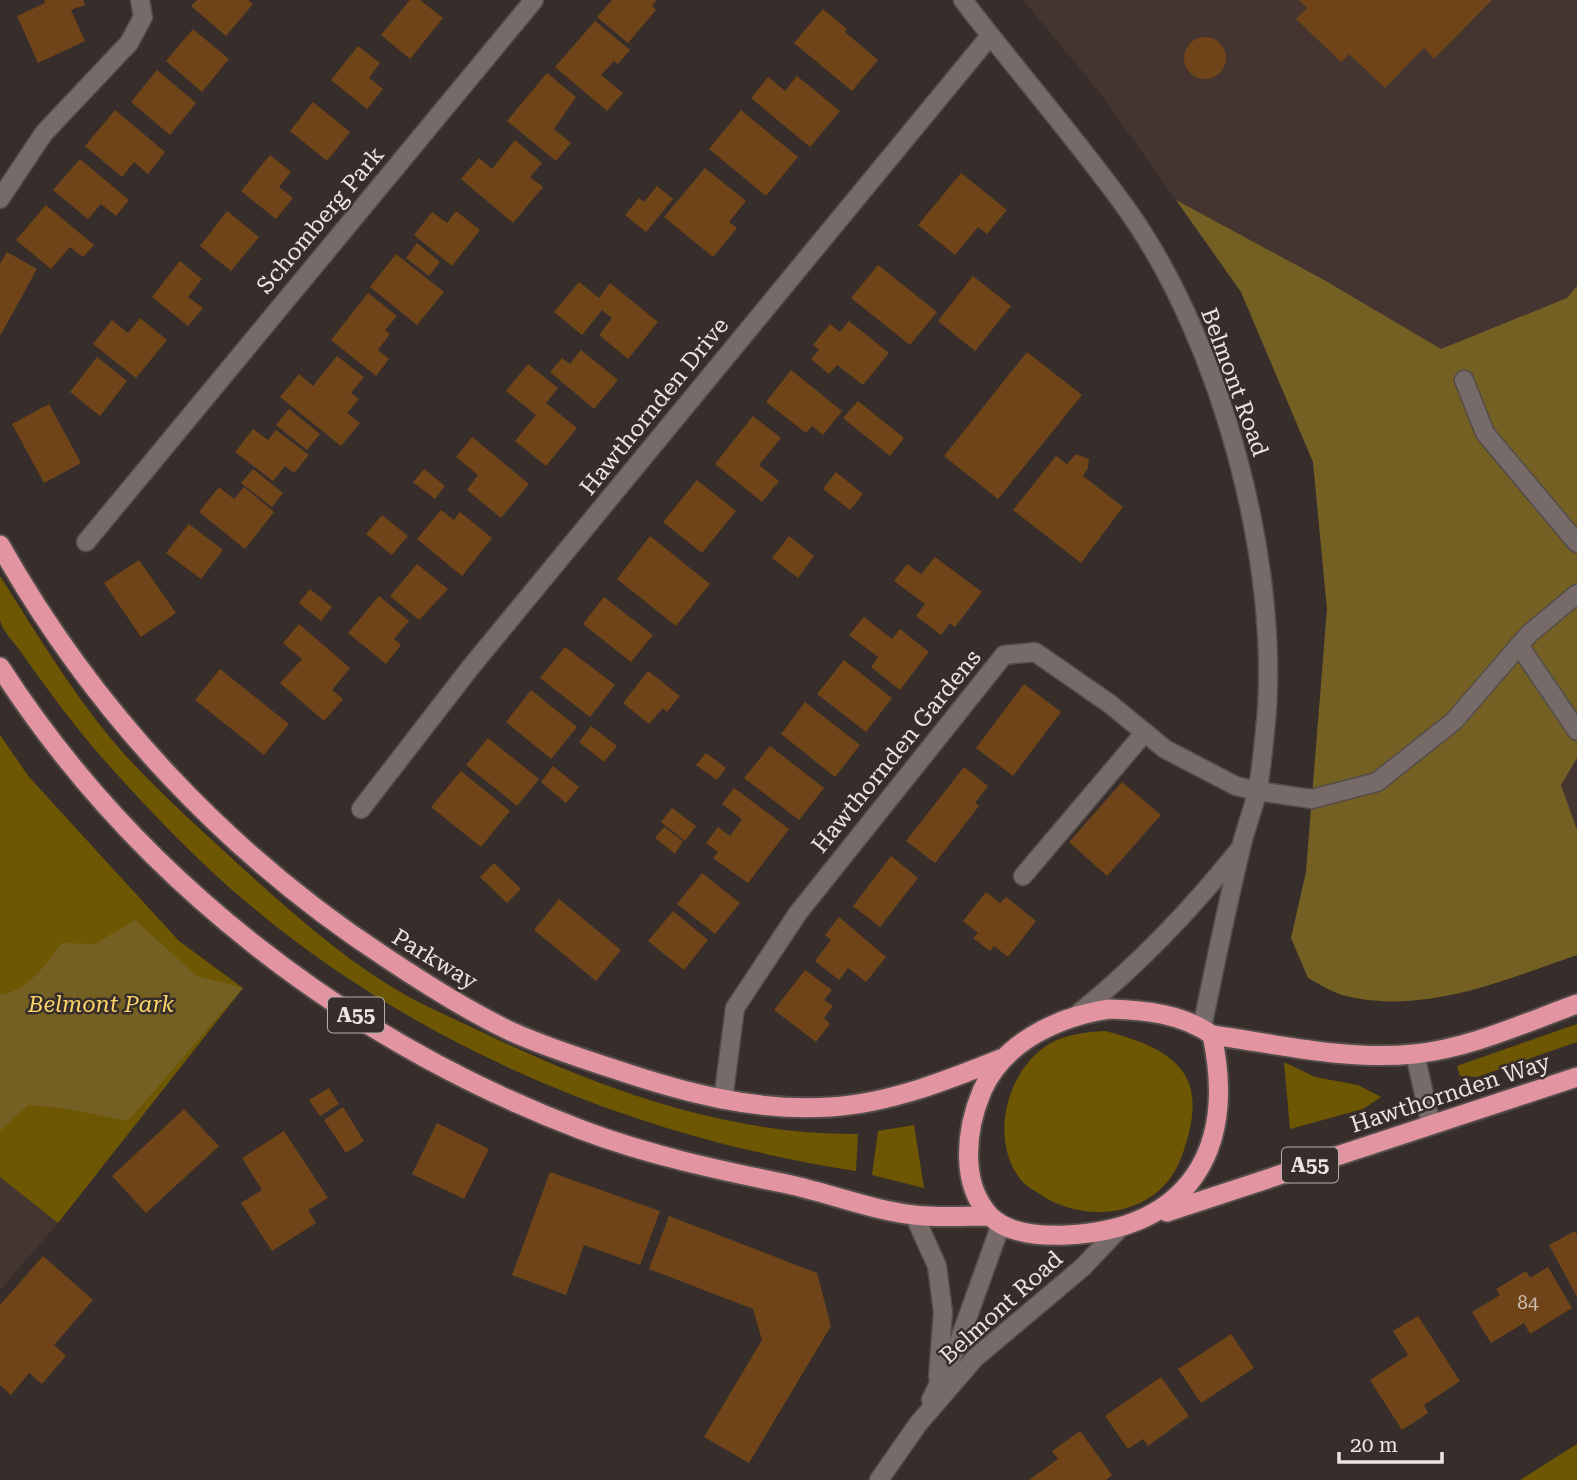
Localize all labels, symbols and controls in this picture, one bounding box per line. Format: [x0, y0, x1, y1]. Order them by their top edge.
street label: Schomberg Park [251, 141, 390, 299]
street label: Belmont Road [1195, 304, 1274, 460]
street label: Hawthornden Drive [574, 312, 734, 501]
street label: Hawthornden Gardens [806, 644, 987, 858]
street label: Parkway [387, 923, 483, 996]
park label: Belmont Park [27, 991, 175, 1018]
road number: A55 [328, 998, 384, 1032]
street label: Hawthornden Way [1347, 1048, 1554, 1139]
road number: A55 [1282, 1148, 1338, 1182]
street label: Belmont Road [934, 1245, 1068, 1370]
house number: 84 [1517, 1291, 1539, 1314]
scale bar [1339, 1420, 1442, 1464]
text: 20 m [1350, 1433, 1398, 1457]

